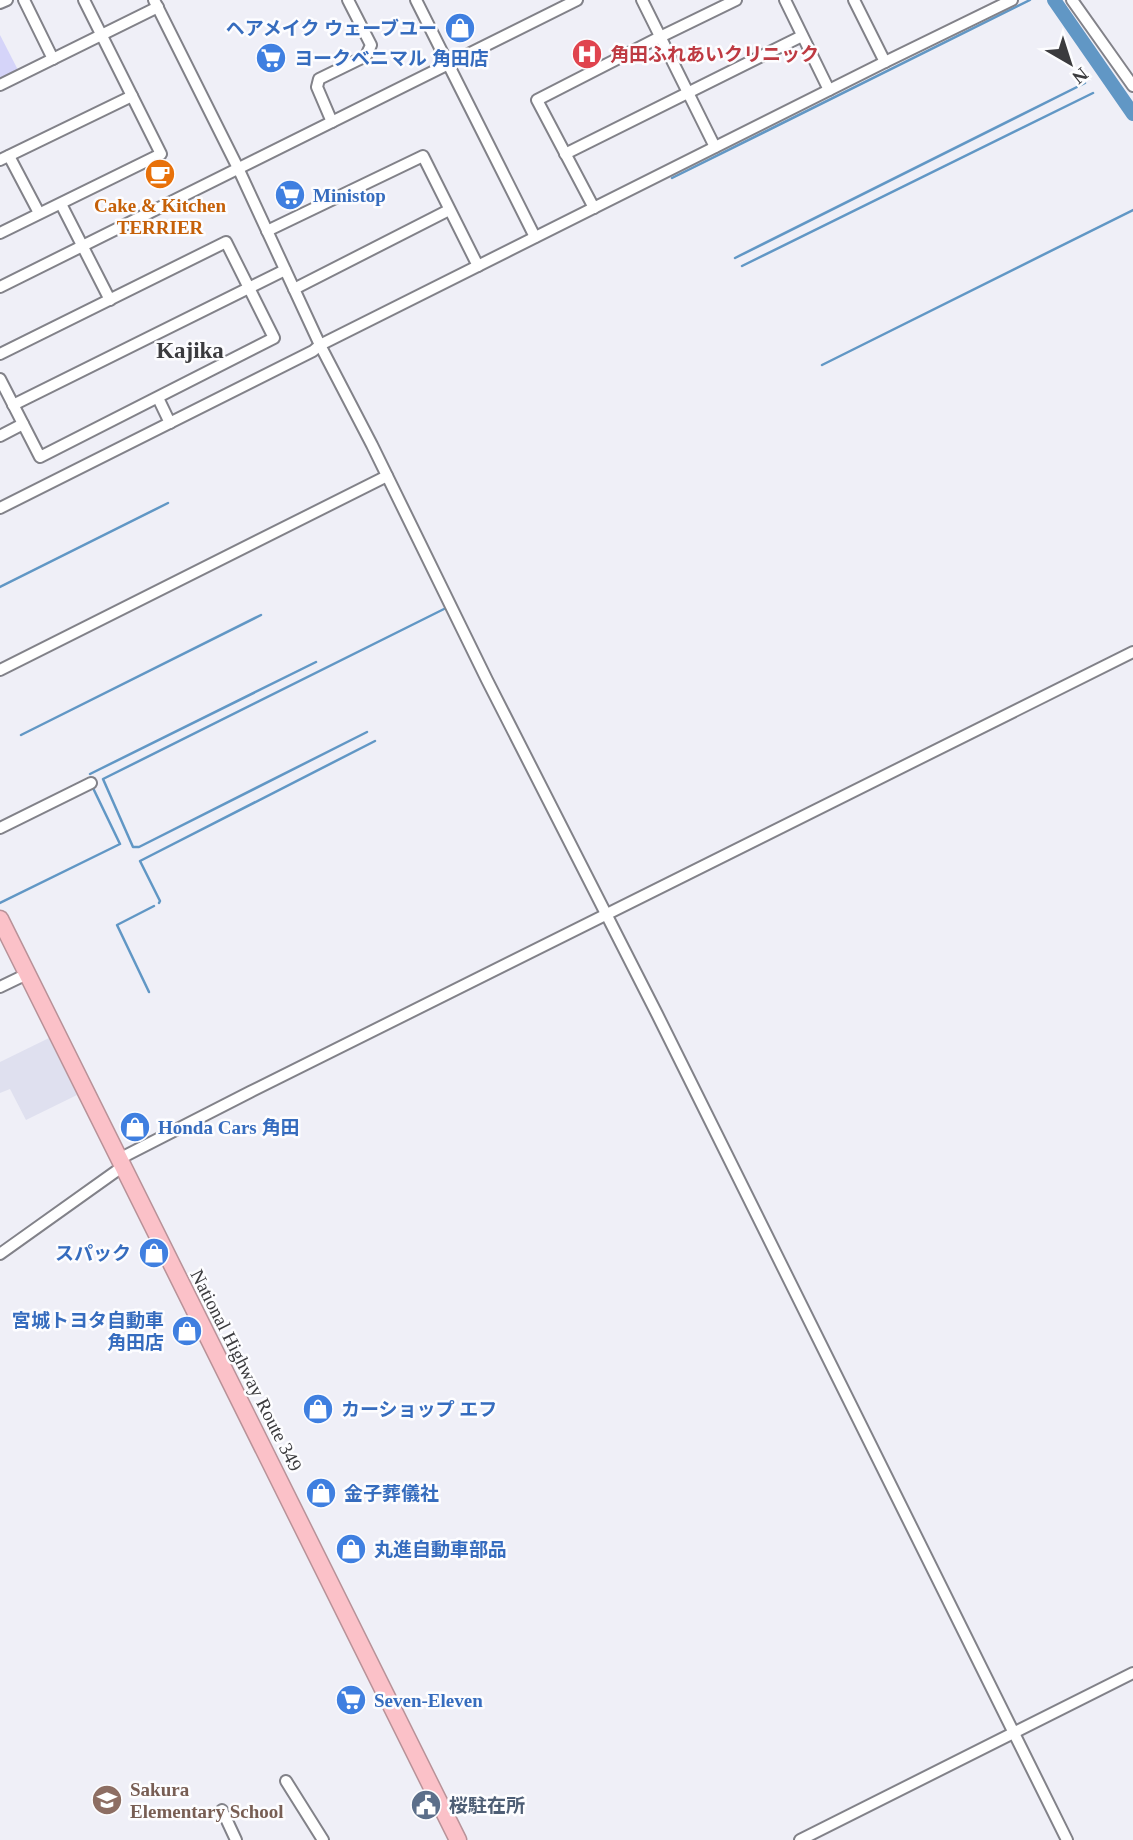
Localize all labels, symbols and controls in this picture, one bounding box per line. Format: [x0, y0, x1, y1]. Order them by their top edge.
shop icon: ヘアメイク ウェーブユー [443, 11, 477, 45]
place label: ヘアメイク ウェーブユー [226, 18, 437, 39]
north arrow [1035, 28, 1105, 98]
hospital icon: 角田ふれあいクリニック [570, 37, 604, 71]
supermarket icon: ヨークベニマル 角田店 [254, 41, 288, 75]
place label: 角田ふれあいクリニック [610, 44, 819, 65]
place label: ヨークベニマル 角田店 [294, 48, 489, 69]
text: N [1068, 63, 1092, 88]
cafe icon: Cake & Kitchen TERRIER [143, 157, 177, 191]
supermarket icon: Ministop [273, 178, 307, 212]
place label: Ministop [313, 185, 386, 206]
place label: Cake & Kitchen TERRIER [94, 195, 226, 238]
district label: Kajika [156, 338, 224, 363]
shop icon: Honda Cars 角田 [118, 1110, 152, 1144]
place label: Honda Cars 角田 [158, 1117, 299, 1138]
shop icon: スパック [137, 1236, 171, 1270]
place label: スパック [55, 1243, 131, 1264]
street label: National Highway Route 349 [187, 1266, 307, 1474]
place label: 宮城トヨタ自動車 角田店 [12, 1310, 164, 1353]
shop icon: 宮城トヨタ自動車 角田店 [170, 1314, 204, 1348]
shop icon: カーショップ エフ [301, 1392, 335, 1426]
place label: カーショップ エフ [341, 1399, 497, 1420]
shop icon: 金子葬儀社 [304, 1476, 338, 1510]
place label: 金子葬儀社 [344, 1483, 439, 1504]
shop icon: 丸進自動車部品 [334, 1532, 368, 1566]
place label: 丸進自動車部品 [374, 1539, 507, 1560]
supermarket icon: Seven-Eleven [334, 1683, 368, 1717]
place label: Seven-Eleven [374, 1690, 483, 1711]
place label: Sakura Elementary School [130, 1779, 284, 1822]
school or university icon: Sakura Elementary School [90, 1783, 124, 1817]
public building icon: 桜駐在所 [409, 1788, 443, 1822]
place label: 桜駐在所 [449, 1795, 525, 1816]

